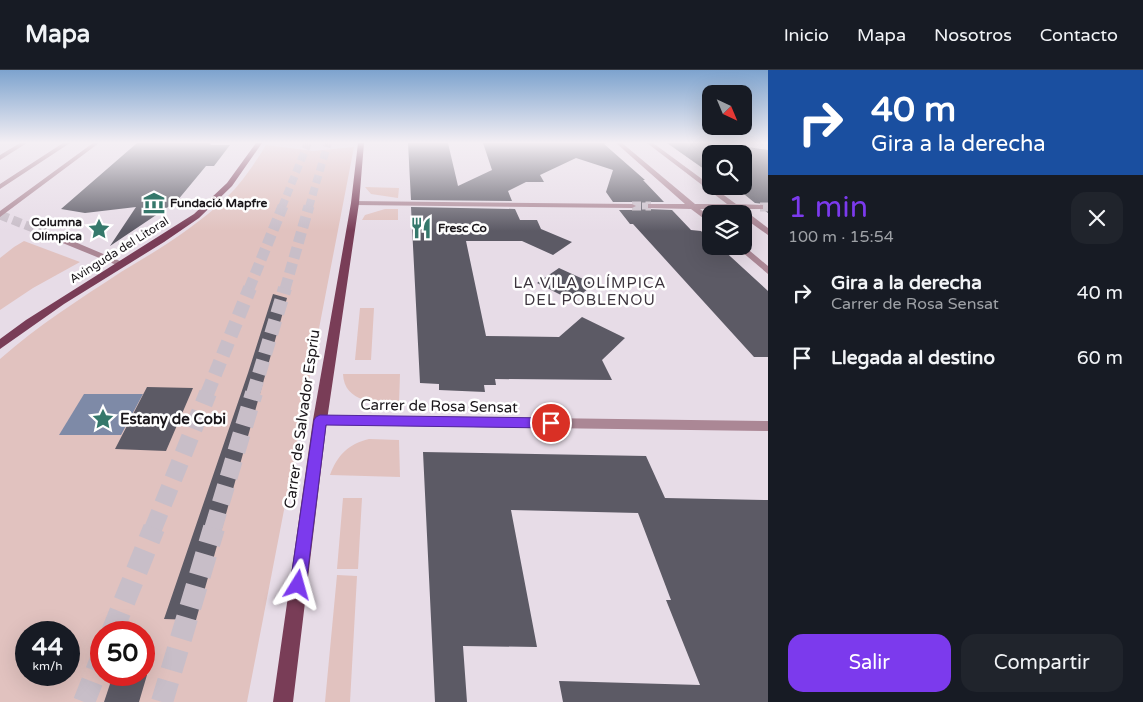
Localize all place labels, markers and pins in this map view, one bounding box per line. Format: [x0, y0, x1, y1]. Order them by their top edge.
museum icon: Fundació Mapfre [141, 190, 167, 216]
place label: Fundació Mapfre [170, 196, 267, 211]
place label: Columna Olímpica [31, 215, 82, 244]
restaurant icon: Fresc Co [408, 215, 434, 241]
place icon: Columna Olímpica [86, 216, 112, 242]
place label: Fresc Co [438, 221, 487, 235]
pin [530, 402, 572, 444]
place icon: Estany de Cobi [90, 406, 116, 432]
place label: Estany de Cobi [120, 410, 226, 429]

